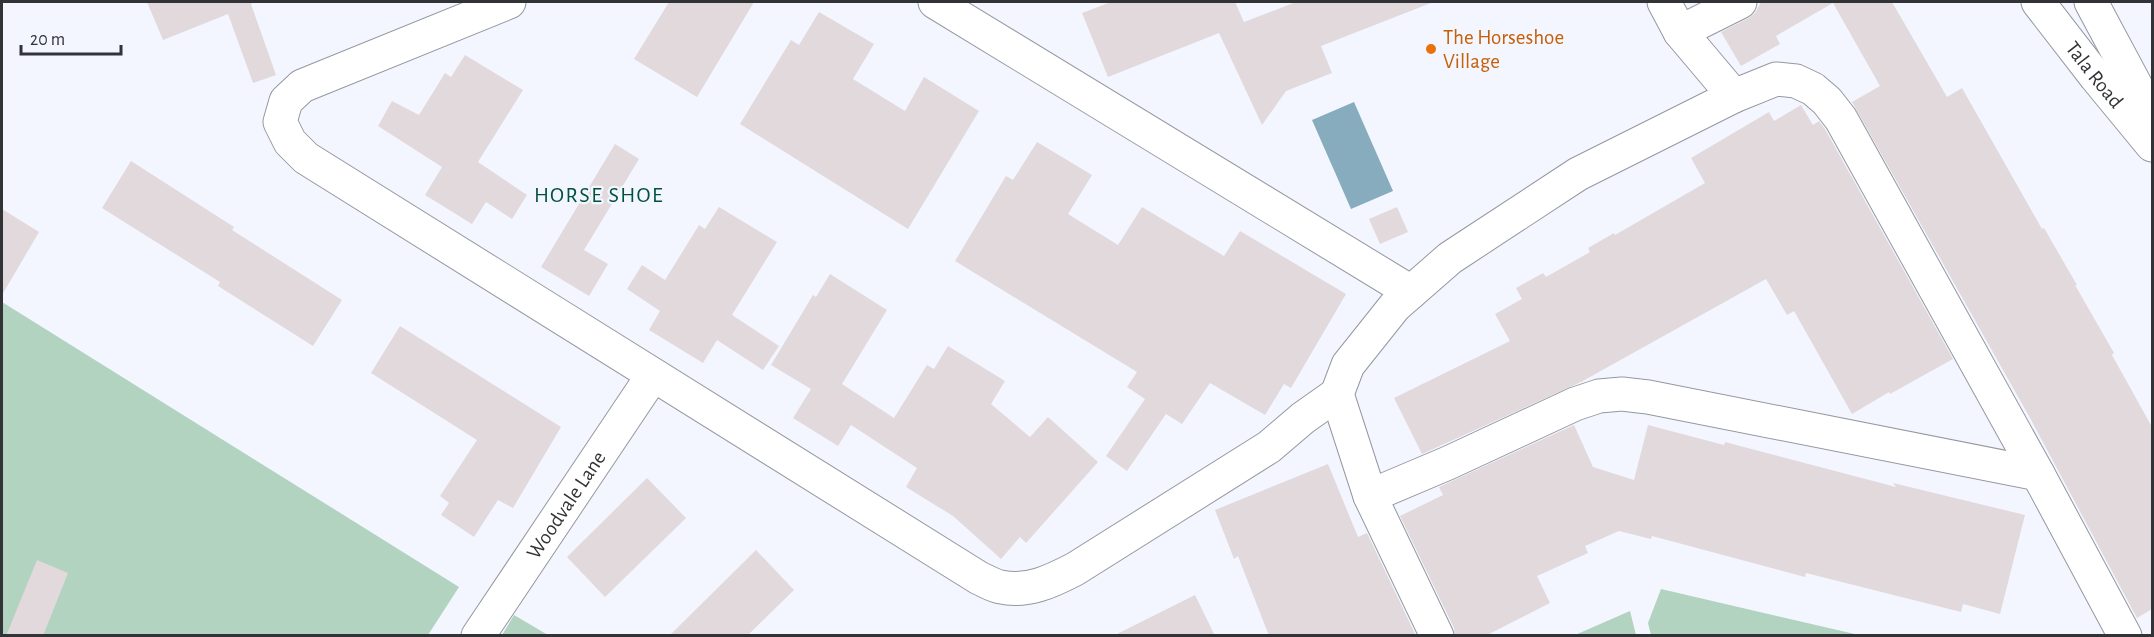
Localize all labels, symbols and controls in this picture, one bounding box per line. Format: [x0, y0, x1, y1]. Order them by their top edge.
scale bar [21, 18, 122, 56]
place label: The Horseshoe Village [1443, 27, 1564, 72]
text: 20 m [30, 31, 65, 49]
street label: Tala Road [2061, 38, 2127, 112]
marker: The Horseshoe Village [1424, 42, 1438, 56]
district label: HORSE SHOE [534, 184, 664, 206]
street label: Woodvale Lane [523, 447, 610, 563]

